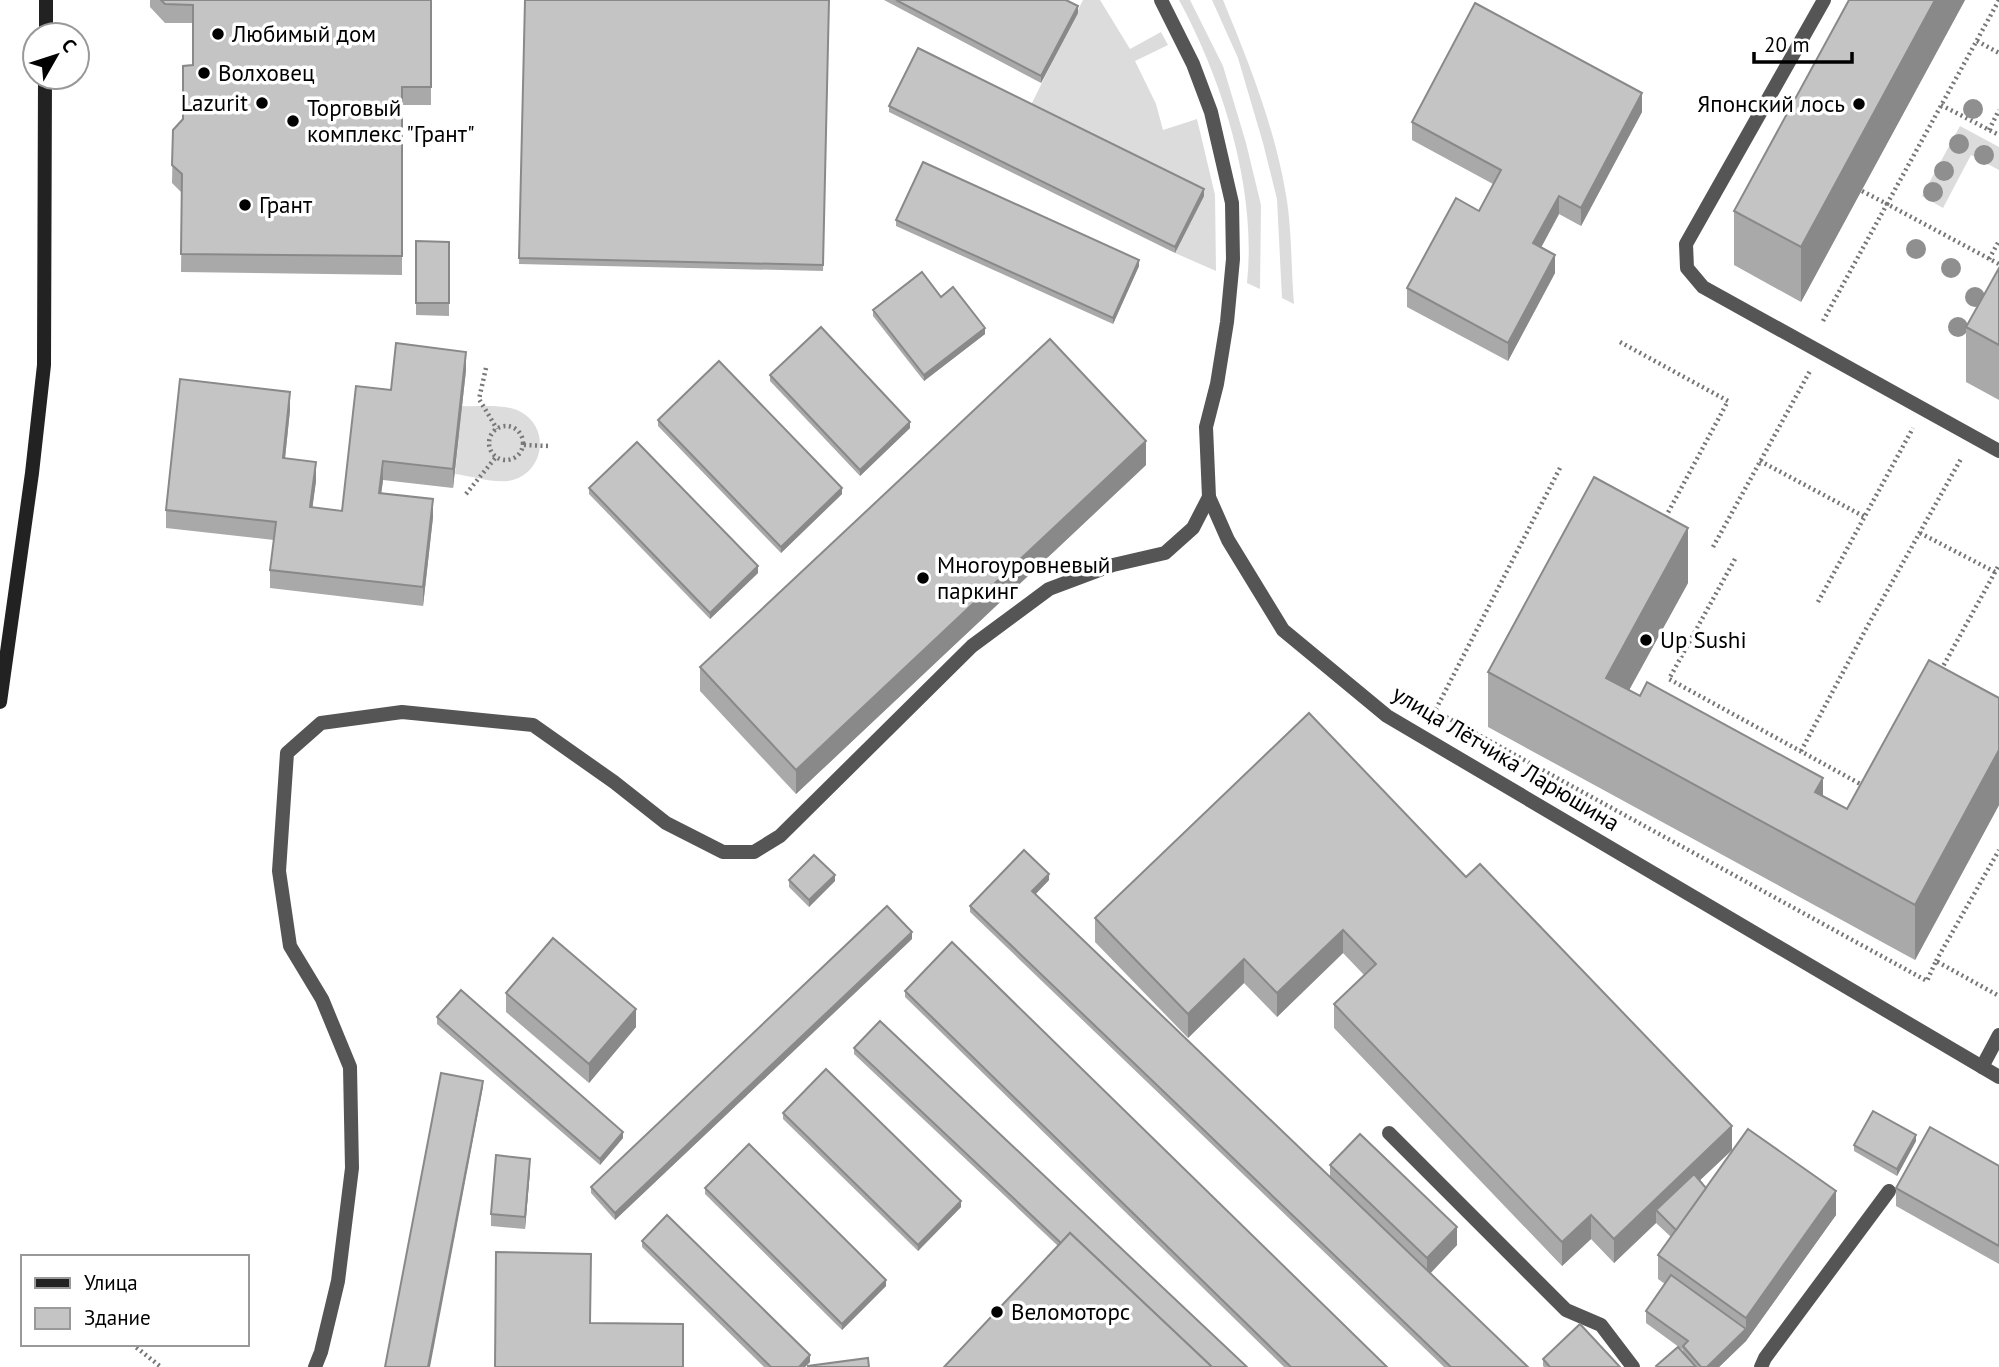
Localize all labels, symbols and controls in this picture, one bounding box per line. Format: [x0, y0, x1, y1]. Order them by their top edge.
place label: Любимый дом [231, 19, 376, 48]
north arrow [21, 21, 91, 91]
scale bar [1754, 21, 1852, 65]
marker: Любимый дом [210, 26, 226, 42]
text: 20 m [1764, 31, 1810, 58]
text: С [57, 34, 82, 57]
place label: Волховец [218, 58, 315, 87]
marker: Волховец [196, 65, 212, 81]
place label: Lazurit [181, 88, 248, 117]
place label: Японский лось [1697, 89, 1845, 118]
place label: Торговый комплекс "Грант" [307, 93, 475, 148]
marker: Lazurit [254, 95, 270, 111]
marker: Японский лось [1851, 96, 1867, 112]
marker: Торговый комплекс "Грант" [285, 113, 301, 129]
place label: Грант [259, 190, 313, 219]
marker: Грант [237, 197, 253, 213]
place label: Многоуровневый паркинг [937, 550, 1110, 605]
marker: Многоуровневый паркинг [915, 570, 931, 586]
place label: Up Sushi [1660, 625, 1747, 654]
marker: Up Sushi [1638, 632, 1654, 648]
street label: улица Лётчика Ларюшина [1387, 678, 1625, 837]
legend [21, 1255, 248, 1346]
text: Улица [84, 1269, 138, 1296]
place label: Веломоторс [1011, 1297, 1130, 1326]
text: Здание [84, 1304, 151, 1331]
marker: Веломоторс [989, 1304, 1005, 1320]

